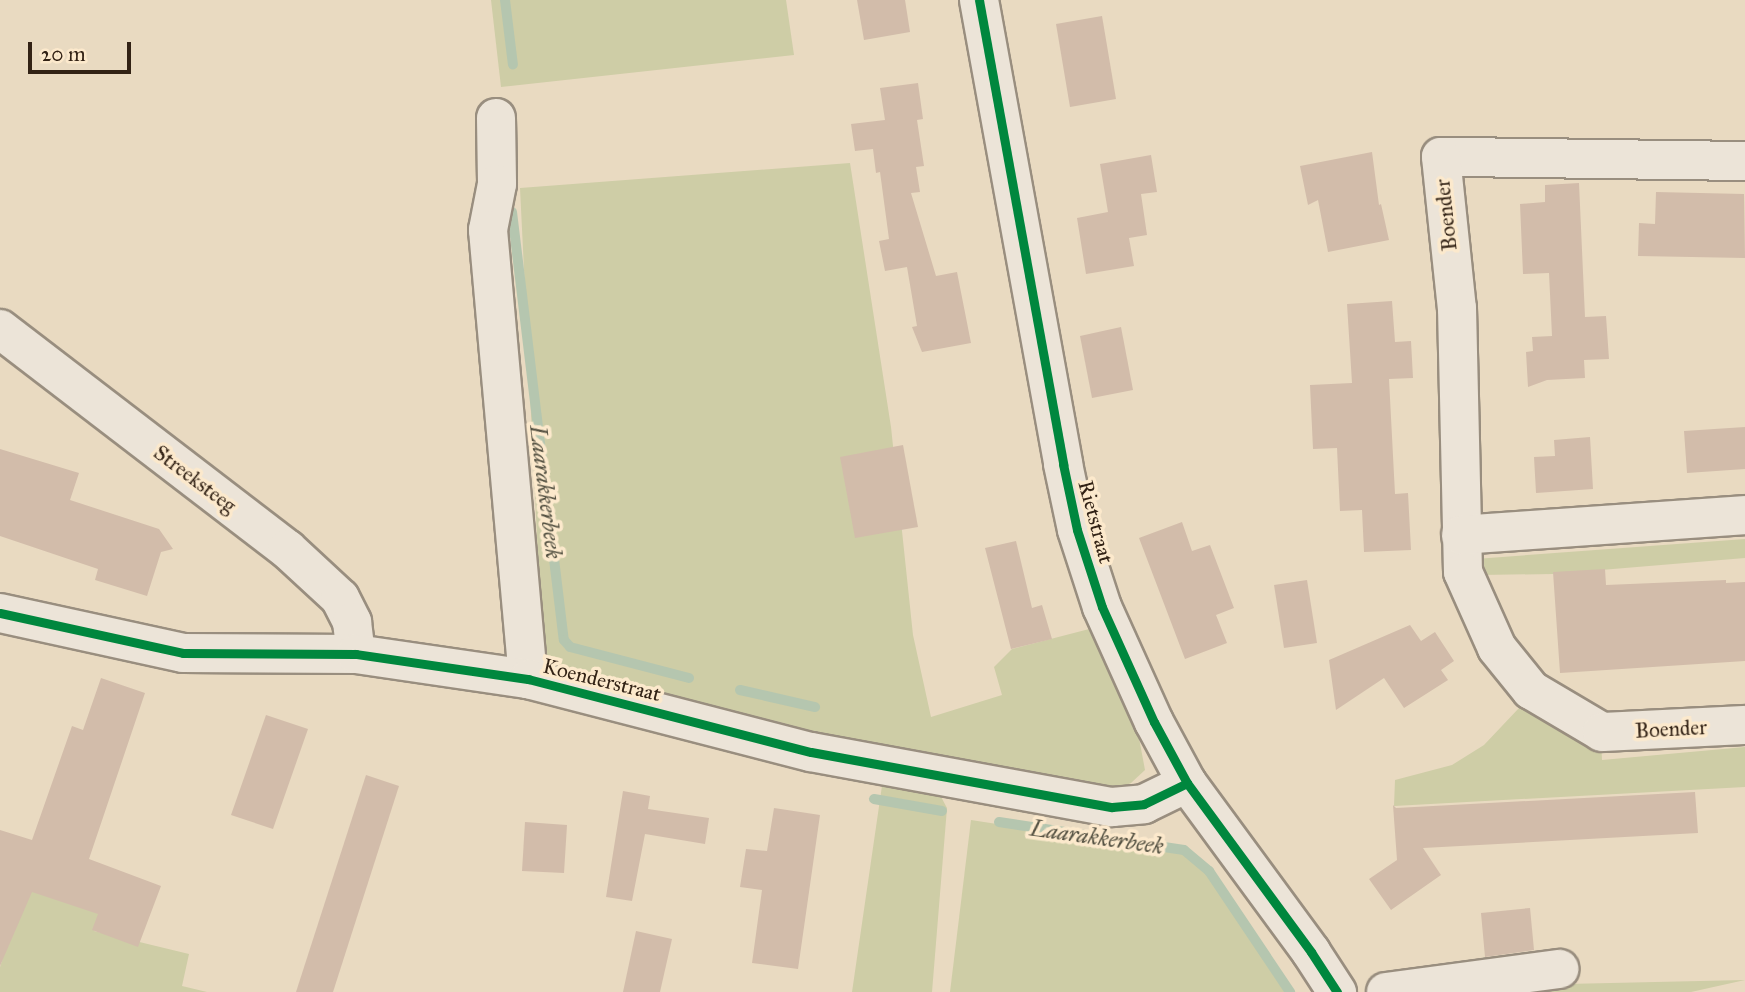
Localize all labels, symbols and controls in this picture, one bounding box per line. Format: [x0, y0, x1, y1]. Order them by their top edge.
scale bar [32, 28, 135, 72]
text: 20 m [41, 41, 86, 67]
street label: Boender [1430, 178, 1462, 252]
water label: Laarakkerbeek [524, 424, 568, 560]
street label: Streeksteeg [149, 440, 241, 518]
street label: Rietstraat [1073, 478, 1119, 566]
street label: Koenderstraat [540, 653, 664, 707]
street label: Boender [1634, 715, 1708, 743]
water label: Laarakkerbeek [1028, 814, 1166, 860]

